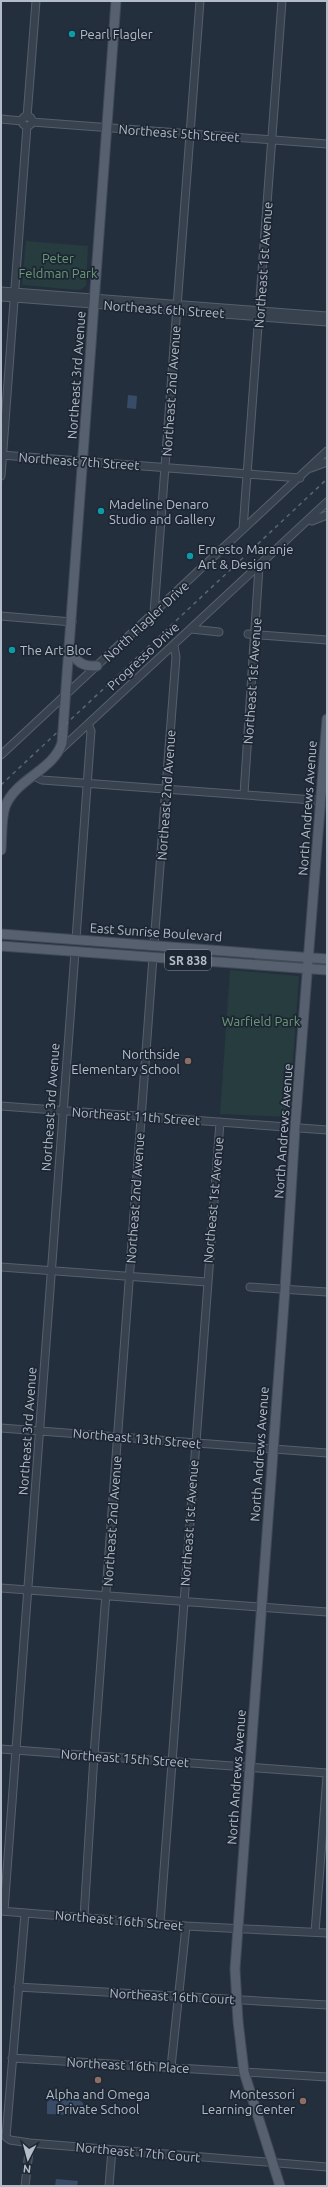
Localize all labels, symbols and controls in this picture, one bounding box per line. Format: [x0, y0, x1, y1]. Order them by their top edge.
place label: Pearl Flagler [80, 27, 153, 41]
marker: Pearl Flagler [67, 29, 77, 39]
street label: Northeast 5th Street [118, 122, 240, 144]
street label: Northeast 1st Avenue [252, 201, 274, 329]
park label: Peter Feldman Park [18, 251, 98, 280]
street label: Northeast 6th Street [103, 298, 225, 320]
street label: Northeast 3rd Avenue [65, 310, 87, 440]
street label: Northeast 2nd Avenue [159, 325, 183, 457]
street label: Northeast 7th Street [18, 450, 140, 472]
place label: Madeline Denaro Studio and Gallery [109, 497, 215, 526]
marker: Madeline Denaro Studio and Gallery [96, 506, 106, 516]
place label: Ernesto Maranje Art & Design [198, 542, 293, 571]
marker: Ernesto Maranje Art & Design [185, 551, 195, 561]
street label: North Flagler Drive [101, 578, 191, 664]
street label: Northeast 1st Avenue [241, 617, 263, 745]
street label: Progresso Drive [104, 619, 182, 693]
place label: The Art Bloc [20, 643, 92, 657]
marker: The Art Bloc [7, 645, 17, 655]
street label: Northeast 2nd Avenue [154, 729, 178, 861]
street label: North Andrews Avenue [295, 740, 319, 876]
street label: East Sunrise Boulevard [89, 920, 223, 944]
road number: SR 838 [165, 950, 211, 970]
park label: Warfield Park [222, 1014, 301, 1028]
street label: Northeast 3rd Avenue [39, 1042, 61, 1172]
place label: Northside Elementary School [71, 1047, 181, 1076]
marker: Northside Elementary School [183, 1056, 193, 1066]
street label: North Andrews Avenue [271, 1063, 295, 1199]
street label: Northeast 11th Street [71, 1105, 201, 1127]
street label: Northeast 2nd Avenue [123, 1132, 147, 1264]
street label: Northeast 1st Avenue [201, 1136, 225, 1264]
street label: Northeast 3rd Avenue [16, 1366, 38, 1496]
street label: North Andrews Avenue [247, 1386, 271, 1522]
street label: Northeast 13th Street [72, 1425, 202, 1451]
street label: Northeast 2nd Avenue [100, 1455, 124, 1587]
street label: Northeast 1st Avenue [178, 1459, 200, 1587]
street label: North Andrews Avenue [224, 1709, 248, 1845]
street label: Northeast 15th Street [60, 1747, 190, 1769]
street label: Northeast 16th Street [54, 1907, 184, 1933]
street label: Northeast 16th Court [109, 1986, 235, 2006]
street label: Northeast 16th Place [66, 2055, 190, 2075]
marker: Alpha and Omega Private School [93, 2075, 103, 2085]
place label: Alpha and Omega Private School [46, 2087, 150, 2116]
place label: Montessori Learning Center [201, 2087, 295, 2116]
marker: Montessori Learning Center [298, 2096, 308, 2106]
north arrow [8, 2139, 48, 2179]
street label: Northeast 17th Court [75, 2140, 201, 2164]
text: N [22, 2163, 32, 2175]

